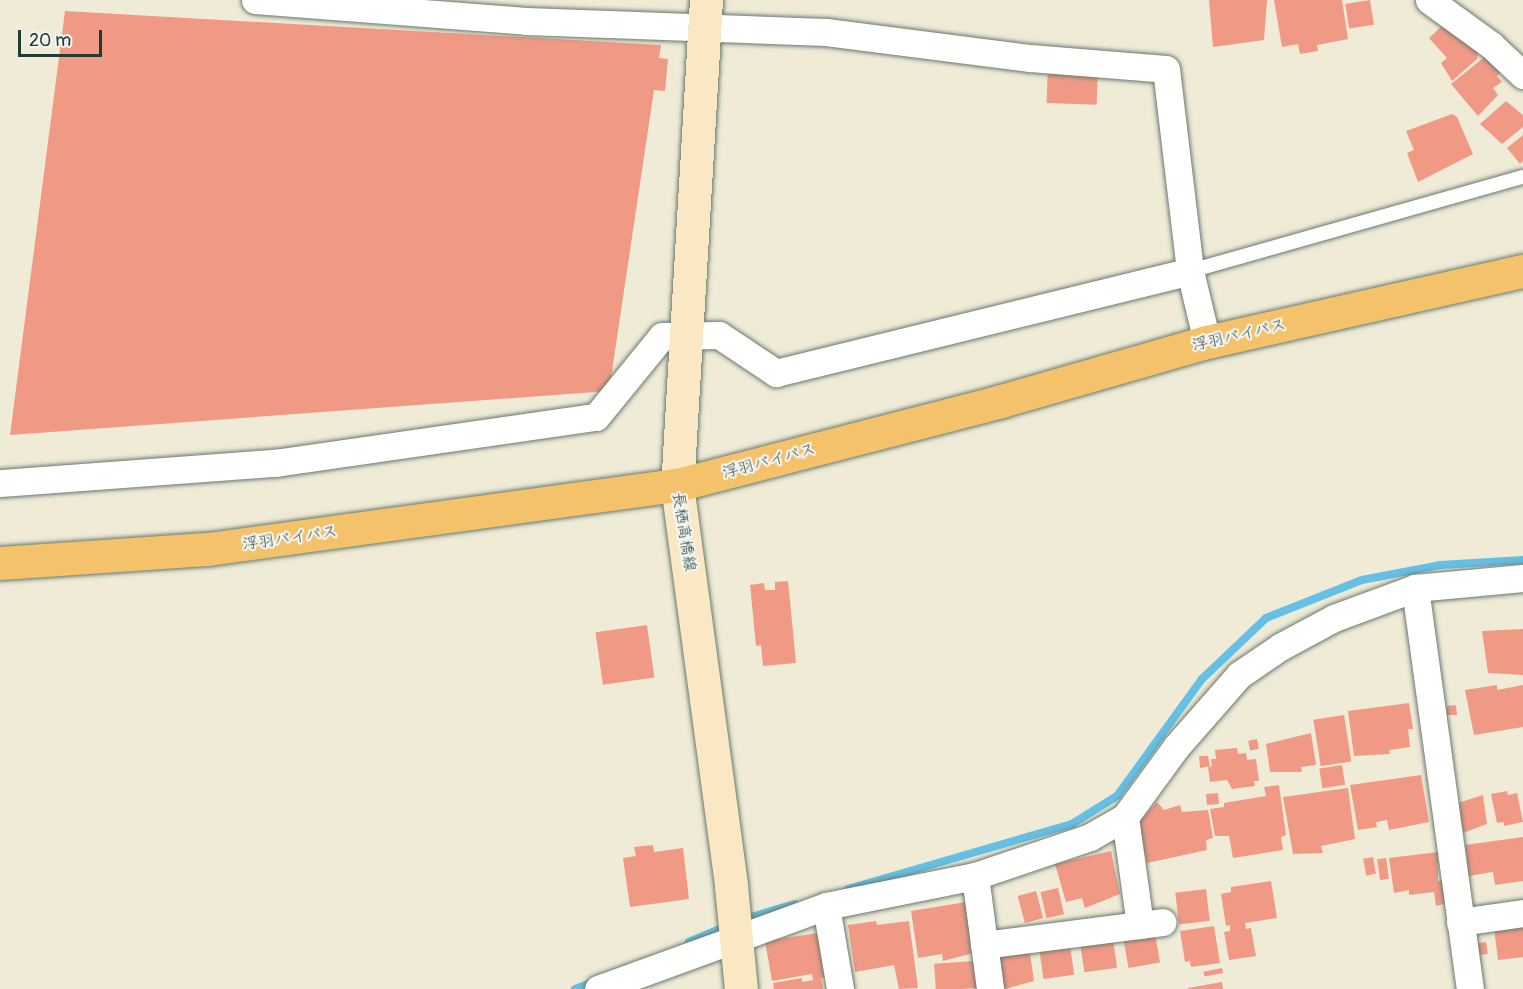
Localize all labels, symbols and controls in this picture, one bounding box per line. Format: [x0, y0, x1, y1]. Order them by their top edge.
scale bar [21, 18, 105, 56]
text: 20 m [29, 29, 71, 52]
street label: 浮羽バイパス [1190, 315, 1288, 355]
street label: 浮羽バイパス [720, 439, 818, 483]
street label: 長栖高橋線 [668, 491, 700, 573]
street label: 浮羽バイパス [241, 522, 339, 554]

